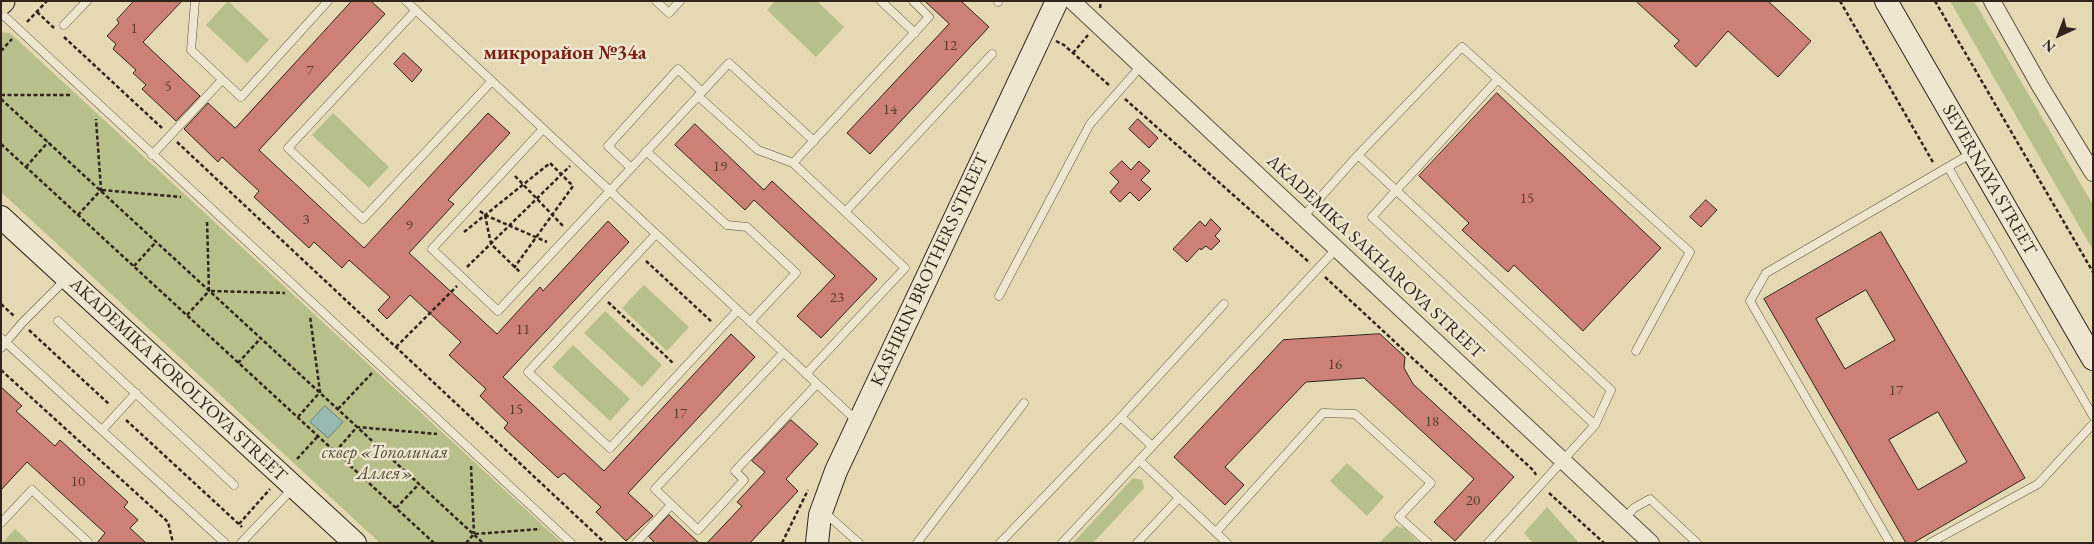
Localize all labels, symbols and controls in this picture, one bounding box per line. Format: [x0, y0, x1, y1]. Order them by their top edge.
north arrow [2034, 10, 2084, 60]
house number: 1 [130, 20, 138, 38]
text: N [2038, 36, 2059, 56]
house number: 12 [943, 37, 957, 55]
district label: микрорайон №34а [483, 42, 647, 66]
house number: 7 [306, 62, 314, 80]
house number: 5 [164, 78, 172, 96]
house number: 14 [883, 101, 897, 119]
street label: SEVERNAYA STREET [1937, 101, 2041, 259]
street label: KASHIRIN BROTHERS STREET [866, 150, 994, 390]
street label: AKADEMIKA SAKHAROVA STREET [1262, 151, 1488, 363]
house number: 19 [713, 158, 727, 176]
house number: 15 [1520, 190, 1534, 208]
house number: 3 [302, 211, 310, 229]
house number: 9 [405, 217, 413, 235]
street label: AKADEMIKA KOROLYOVA STREET [65, 273, 291, 487]
house number: 23 [830, 289, 844, 307]
house number: 11 [516, 321, 530, 339]
house number: 16 [1328, 356, 1342, 374]
house number: 17 [1889, 382, 1903, 400]
house number: 15 [509, 401, 523, 419]
house number: 17 [673, 405, 687, 423]
house number: 18 [1425, 413, 1439, 431]
park label: сквер «Тополиная Аллея» [322, 442, 448, 484]
house number: 10 [71, 473, 85, 491]
house number: 20 [1466, 492, 1480, 510]

